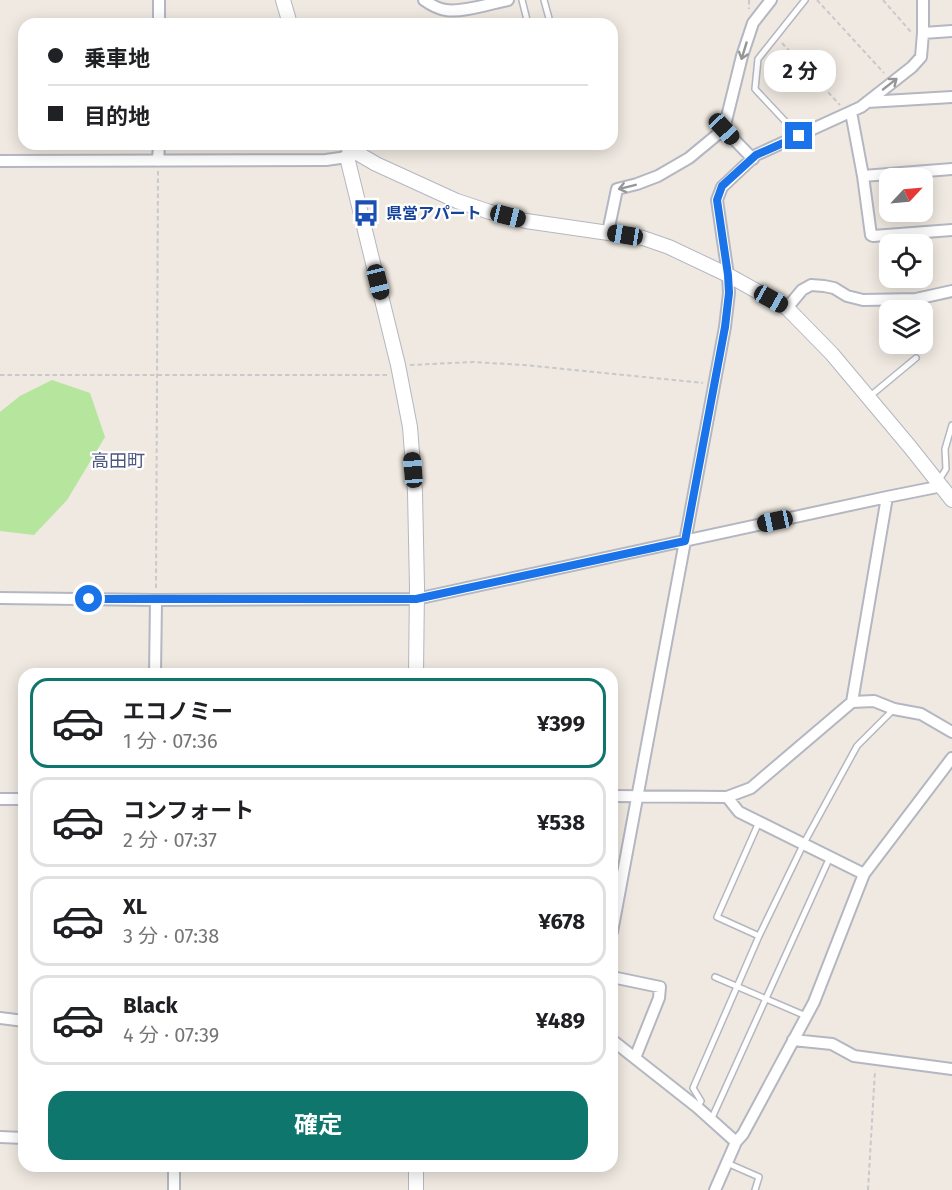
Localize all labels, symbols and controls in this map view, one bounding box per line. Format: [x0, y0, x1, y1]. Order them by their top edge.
one-way arrow [738, 41, 749, 60]
text: 乗車地 [84, 45, 150, 72]
callout: 2 分 [763, 49, 835, 91]
text: 2 分 [782, 59, 818, 83]
one-way arrow [882, 77, 898, 90]
text: 目的地 [84, 103, 150, 130]
car [705, 110, 743, 148]
route end [785, 122, 812, 149]
north arrow [879, 168, 933, 222]
map controls [879, 168, 933, 354]
one-way arrow [618, 181, 637, 193]
bus stop icon: 県営アパート [351, 198, 381, 228]
car [488, 203, 528, 229]
place label: 県営アパート [386, 204, 482, 223]
car [606, 223, 644, 247]
button: locate [879, 234, 933, 288]
car [365, 262, 391, 302]
car [751, 282, 791, 316]
button: layers [879, 300, 933, 354]
district label: 高田町 [91, 450, 145, 472]
car [402, 451, 424, 489]
car [756, 508, 794, 534]
route start [75, 585, 102, 612]
icon: car [51, 696, 105, 750]
text: エコノミー [123, 698, 233, 725]
text: ¥399 [537, 710, 585, 737]
text: 1 分 · 07:36 [123, 729, 218, 753]
icon: car [51, 795, 105, 849]
text: コンフォート [123, 797, 254, 824]
text: ¥538 [537, 809, 585, 836]
text: 2 分 · 07:37 [123, 828, 217, 852]
text: XL [123, 893, 147, 920]
icon: car [51, 894, 105, 948]
text: ¥678 [539, 908, 585, 935]
text: 3 分 · 07:38 [123, 924, 219, 948]
text: Black [123, 992, 178, 1019]
icon: car [51, 993, 105, 1047]
text: ¥489 [536, 1007, 585, 1034]
text: 4 分 · 07:39 [123, 1023, 219, 1047]
button: 確定 [48, 1091, 588, 1160]

